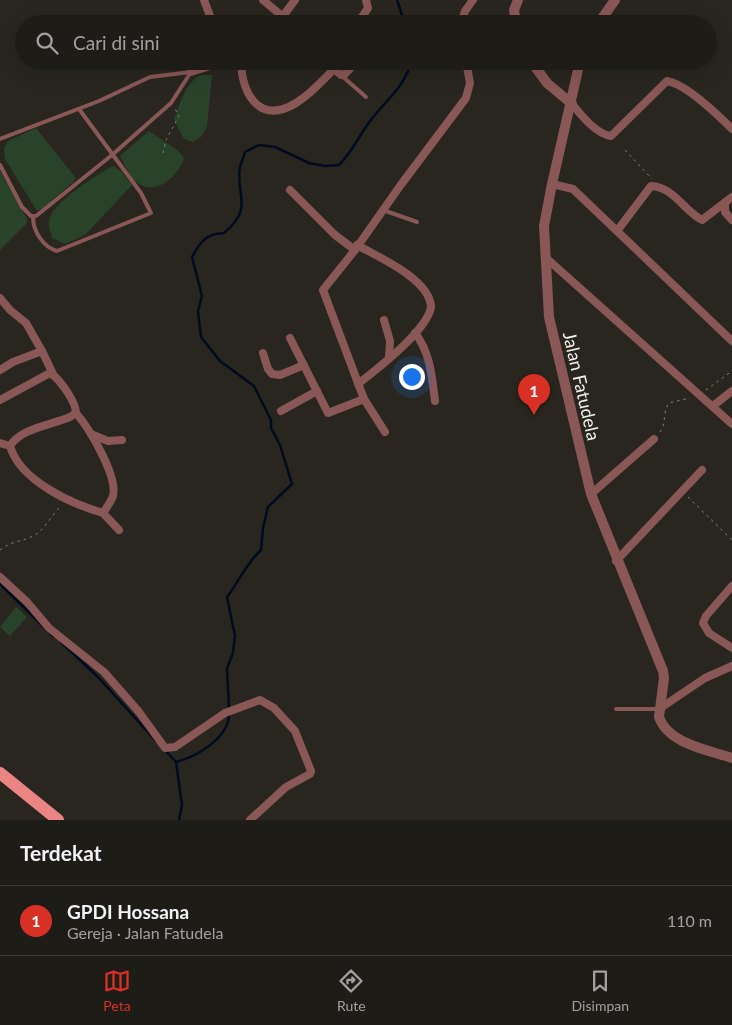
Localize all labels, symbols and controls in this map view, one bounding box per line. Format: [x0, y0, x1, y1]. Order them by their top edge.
search box [15, 15, 717, 70]
icon: search [33, 29, 61, 57]
text: Cari di sini [73, 31, 160, 54]
street label: Jalan Fatudela [559, 329, 605, 443]
your location [399, 364, 425, 390]
pin: 1 [518, 374, 550, 415]
text: Terdekat [20, 840, 102, 865]
text: GPDI Hossana [67, 900, 189, 923]
text: 1 [31, 911, 41, 930]
text: 110 m [667, 911, 712, 930]
text: Gereja · Jalan Fatudela [67, 923, 223, 942]
tab: Peta [103, 967, 131, 1014]
tab: Rute [337, 967, 366, 1014]
tab: Disimpan [572, 967, 629, 1014]

